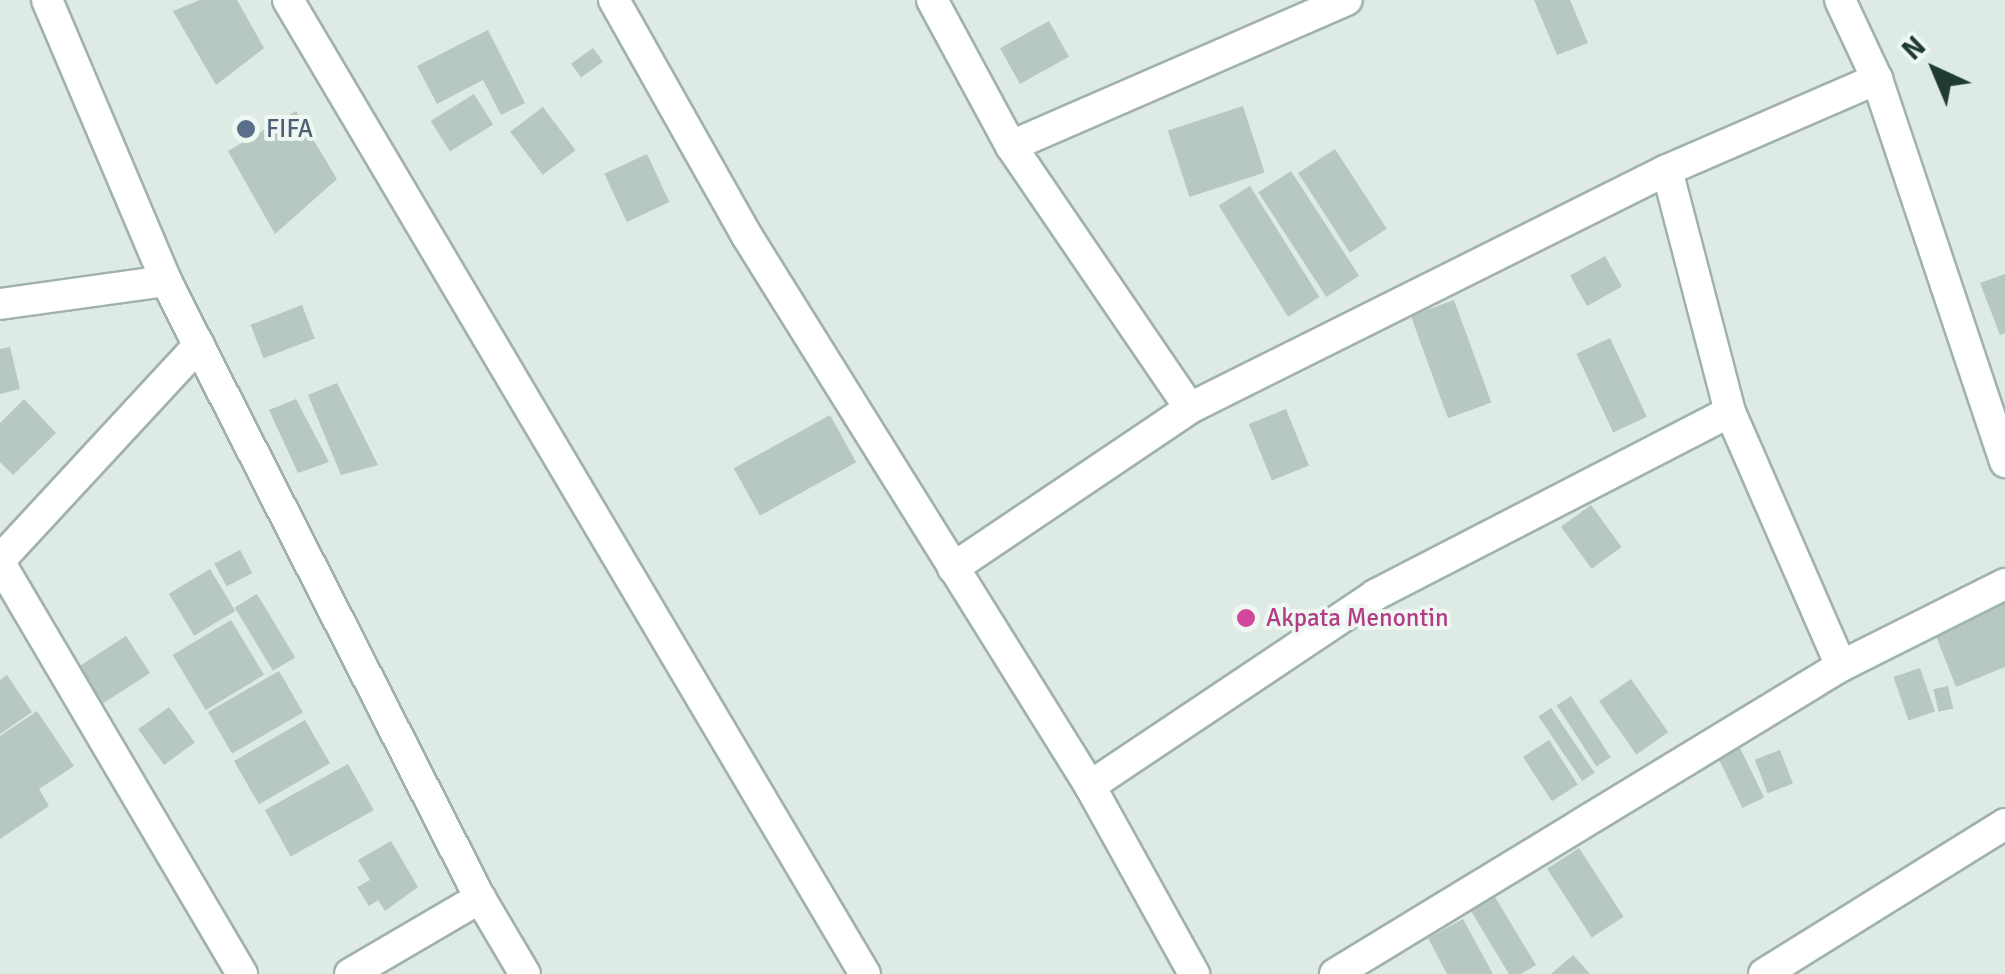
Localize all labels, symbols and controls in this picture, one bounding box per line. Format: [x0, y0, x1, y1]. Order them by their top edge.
north arrow [1885, 20, 1985, 120]
text: N [1895, 29, 1933, 67]
place label: FIFA [266, 114, 313, 144]
marker: FIFA [235, 118, 257, 140]
place label: Akpata Menontin [1266, 603, 1449, 633]
marker: Akpata Menontin [1235, 607, 1257, 629]

